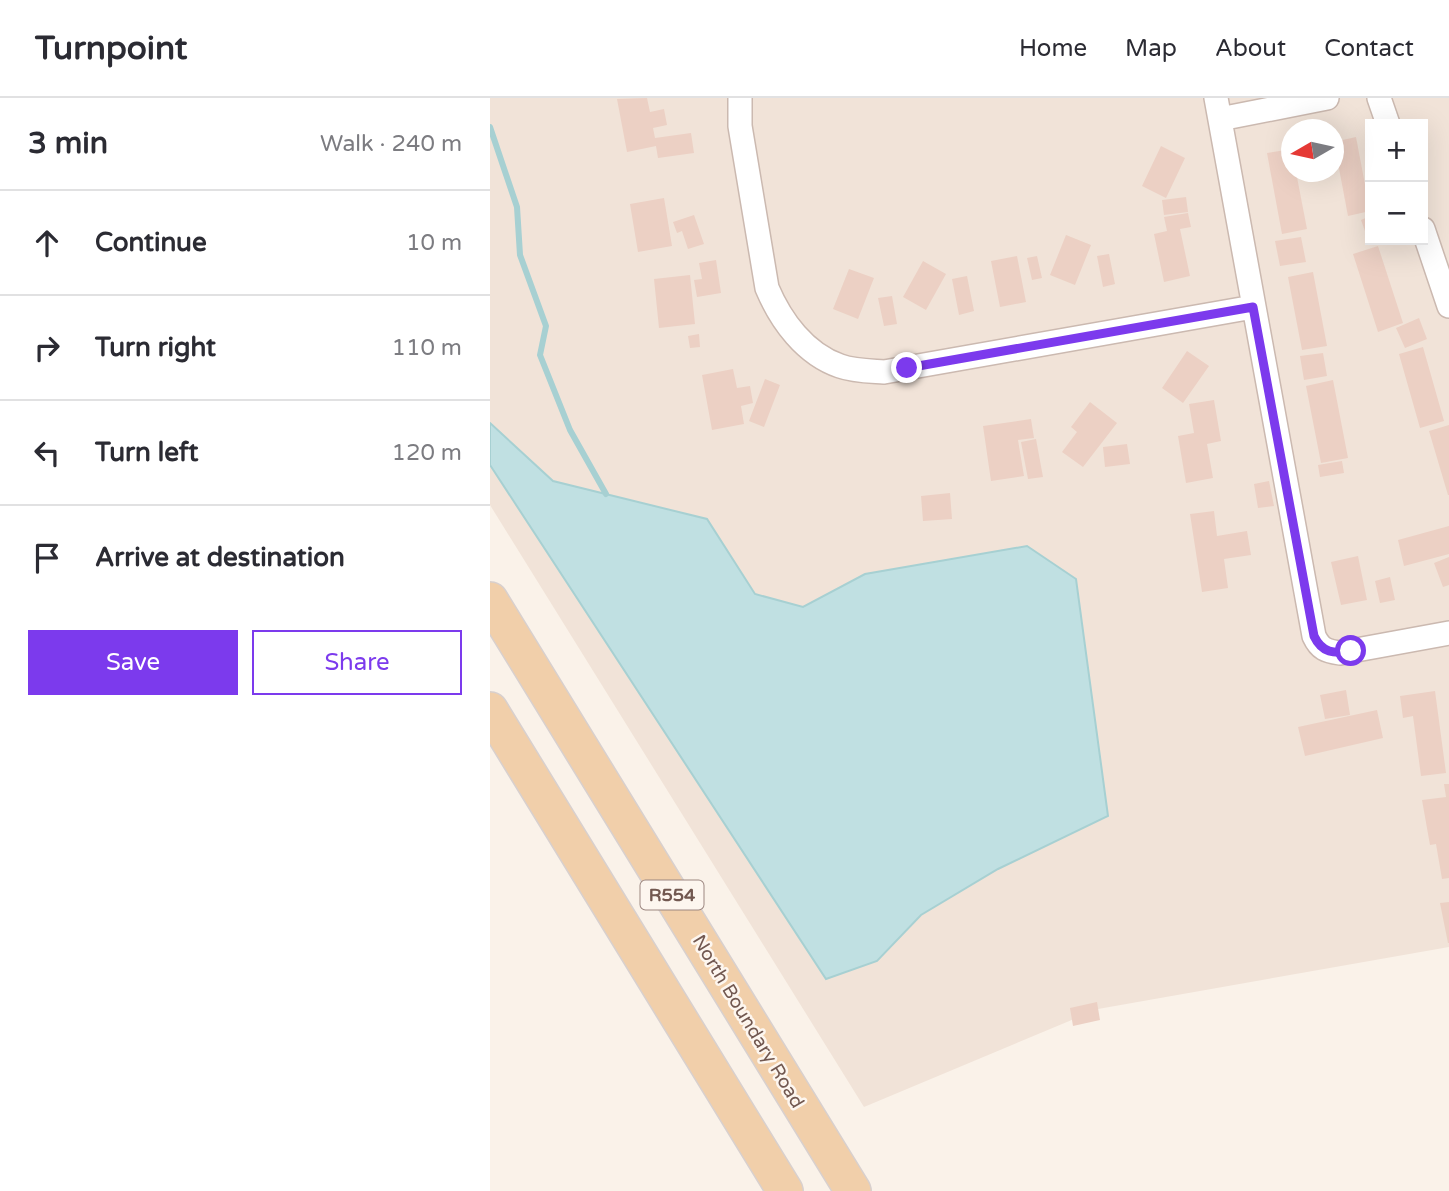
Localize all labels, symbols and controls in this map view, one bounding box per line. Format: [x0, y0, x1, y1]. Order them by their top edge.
text: Turnpoint [35, 29, 187, 68]
text: Home [1019, 34, 1087, 63]
text: Map [1125, 34, 1177, 63]
text: About [1215, 34, 1286, 63]
text: Contact [1324, 34, 1414, 63]
north arrow [1281, 119, 1344, 182]
map controls [1365, 119, 1428, 245]
button: + [1365, 119, 1428, 182]
text: 3 min [28, 125, 108, 162]
text: Walk · 240 m [320, 130, 462, 158]
button: − [1365, 182, 1428, 245]
icon: ahead [28, 224, 66, 262]
text: Continue [95, 227, 207, 258]
text: 10 m [406, 229, 462, 257]
icon: right [28, 329, 66, 367]
text: Turn right [95, 332, 216, 363]
text: 110 m [392, 334, 462, 362]
route end [891, 352, 922, 383]
icon: left [28, 434, 66, 472]
text: Turn left [95, 437, 198, 468]
text: 120 m [392, 439, 462, 467]
icon: arrive [28, 539, 66, 577]
text: Arrive at destination [95, 542, 345, 573]
button: Save [28, 630, 238, 695]
button: Share [252, 630, 462, 695]
route start [1335, 635, 1366, 666]
road number: R554 [640, 880, 704, 910]
street label: North Boundary Road [688, 931, 809, 1112]

